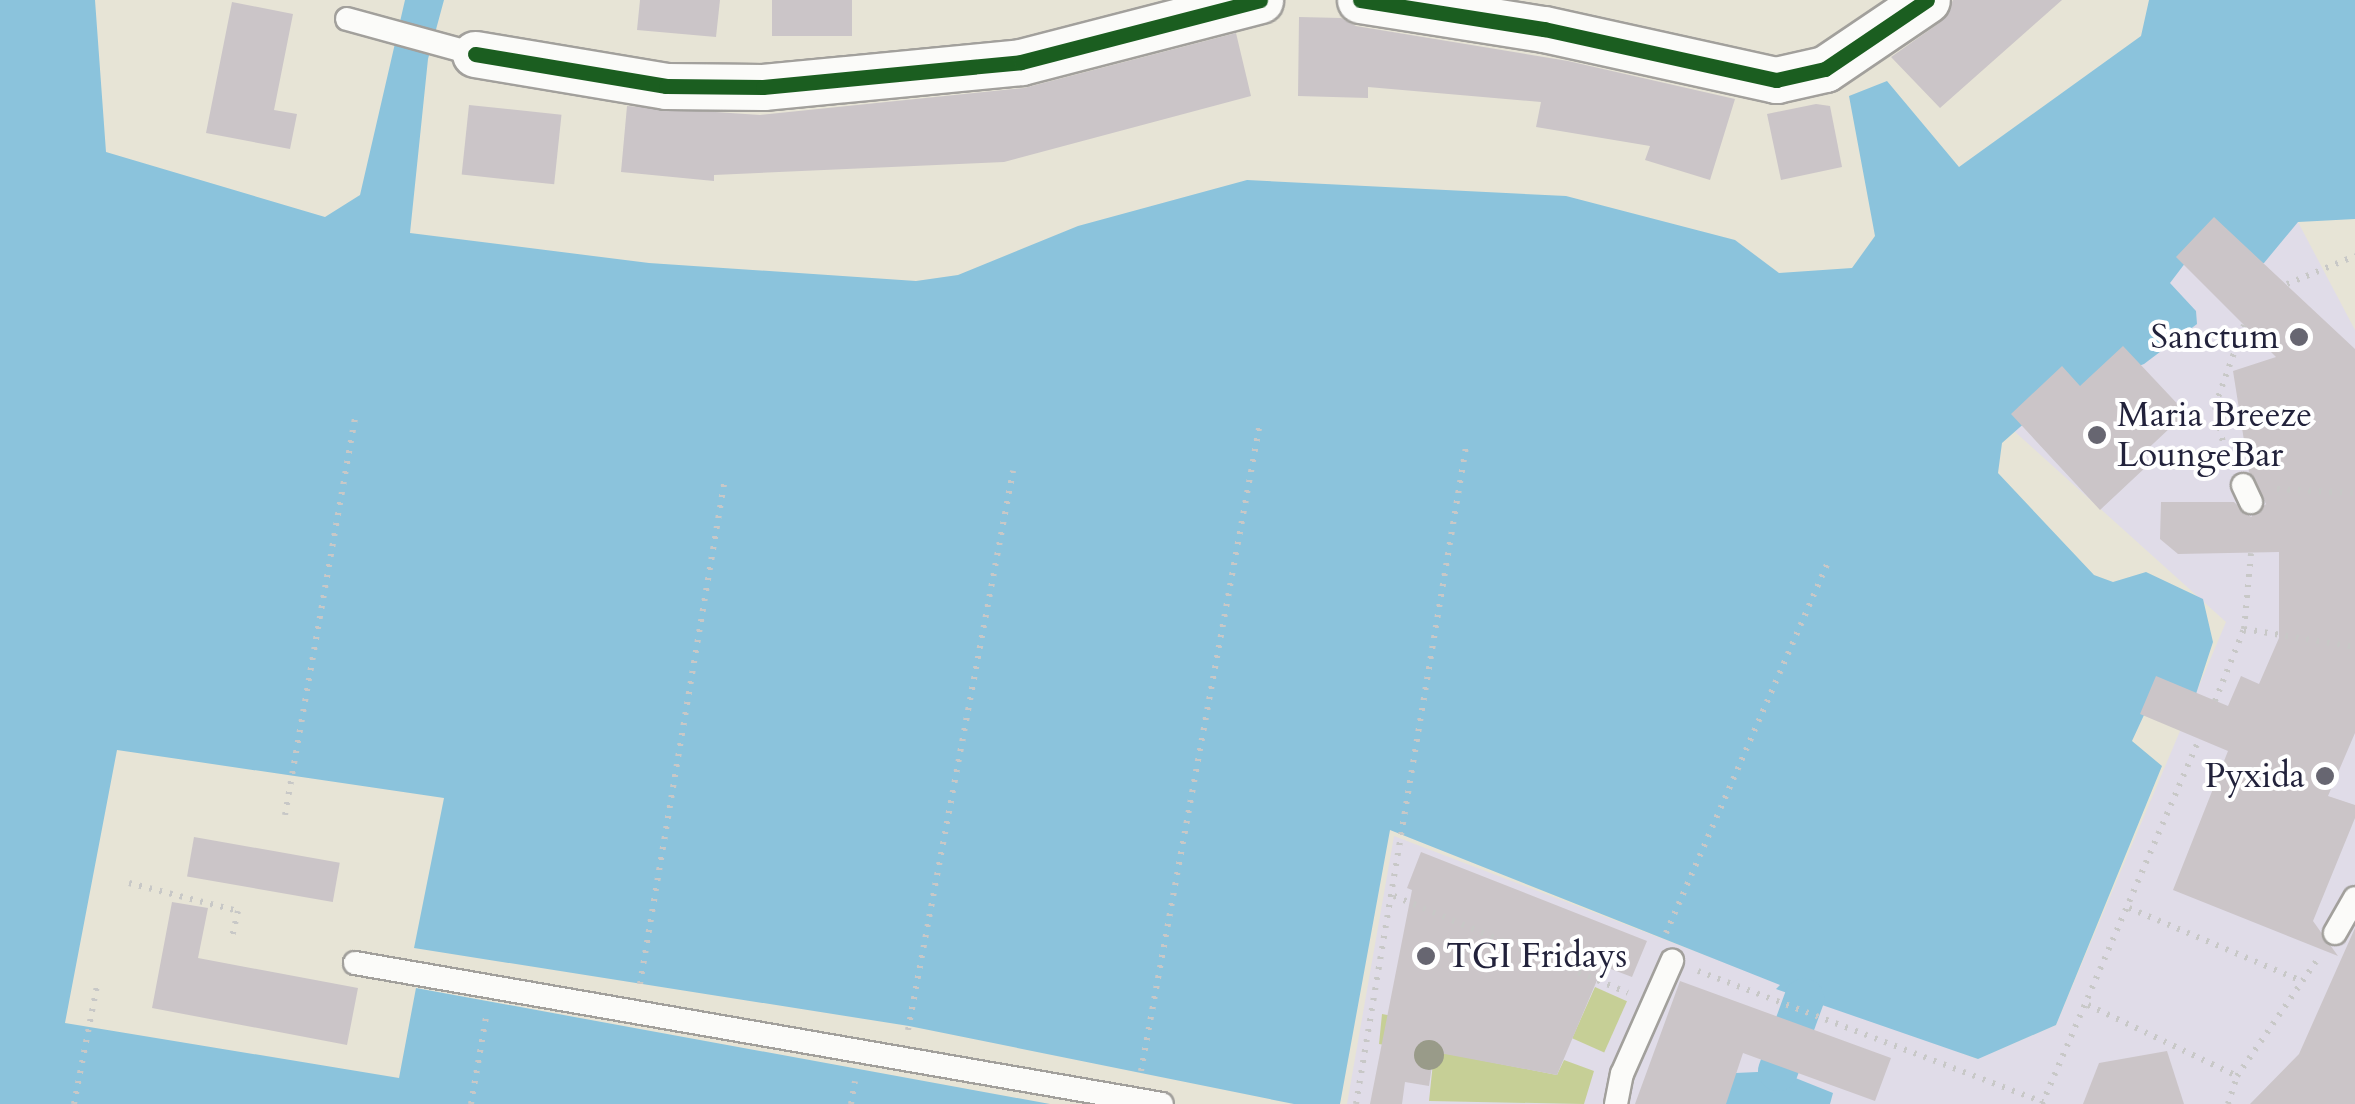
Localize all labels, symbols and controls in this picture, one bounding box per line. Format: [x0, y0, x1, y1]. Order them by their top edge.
place label: Sanctum [2151, 316, 2279, 358]
marker: Sanctum [2288, 326, 2310, 348]
place label: Maria Breeze LoungeBar [2117, 394, 2312, 476]
marker: Maria Breeze LoungeBar [2086, 424, 2108, 446]
place label: Pyxida [2205, 755, 2305, 797]
marker: Pyxida [2314, 765, 2336, 787]
place label: TGI Fridays [1446, 935, 1627, 977]
marker: TGI Fridays [1415, 945, 1437, 967]

